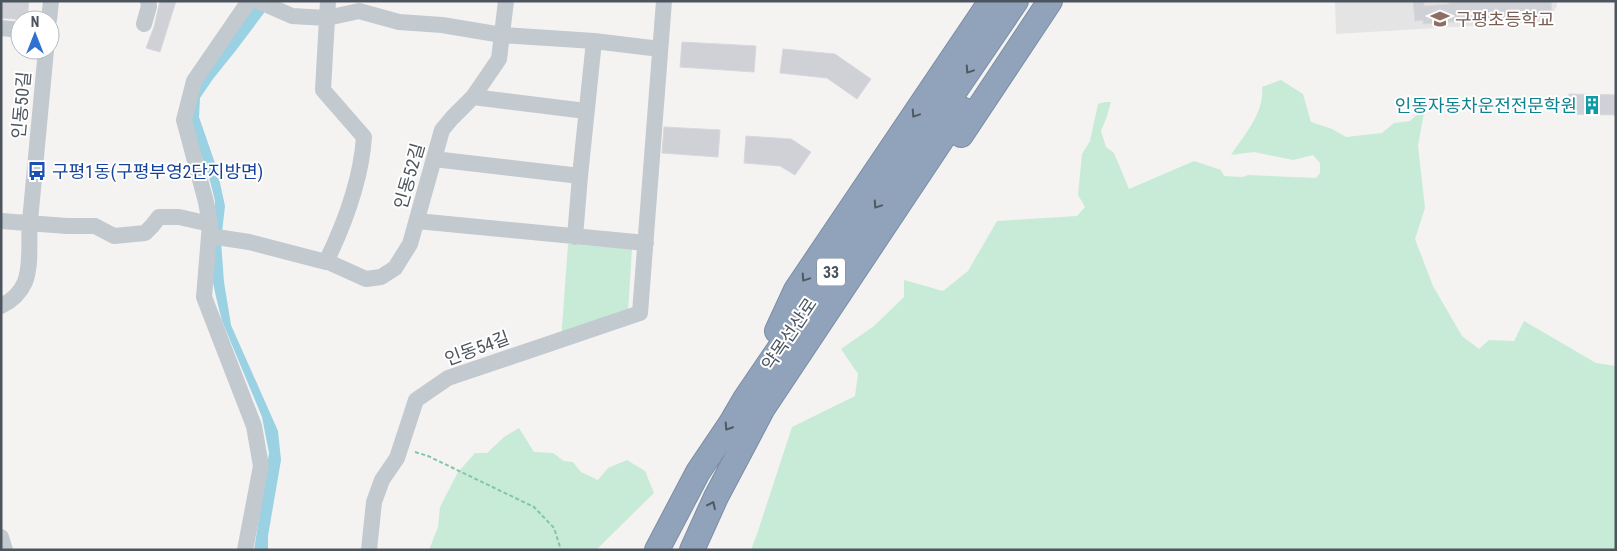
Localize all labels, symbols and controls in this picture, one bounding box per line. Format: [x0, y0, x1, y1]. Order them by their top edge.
school or university icon: 구평초등학교 [1429, 8, 1451, 30]
place label: 구평초등학교 [1455, 9, 1554, 30]
north arrow [10, 10, 60, 60]
text: N [31, 14, 39, 30]
one-way arrow [966, 65, 975, 74]
street label: 인동50길 [8, 70, 34, 140]
building icon: 인동자동차운전전문학원 [1581, 94, 1603, 116]
place label: 인동자동차운전전문학원 [1395, 95, 1577, 116]
one-way arrow [912, 109, 921, 118]
street label: 인동52길 [390, 141, 428, 211]
bus stop icon: 구평1동(구평부영2단지방면) [26, 160, 48, 182]
place label: 구평1동(구평부영2단지방면) [52, 161, 263, 183]
one-way arrow [874, 199, 883, 208]
road number: 33 [817, 258, 845, 286]
one-way arrow [802, 272, 811, 282]
street label: 약목선산로 [757, 294, 821, 374]
street label: 인동54길 [442, 327, 512, 369]
one-way arrow [725, 421, 734, 430]
one-way arrow [706, 501, 717, 510]

